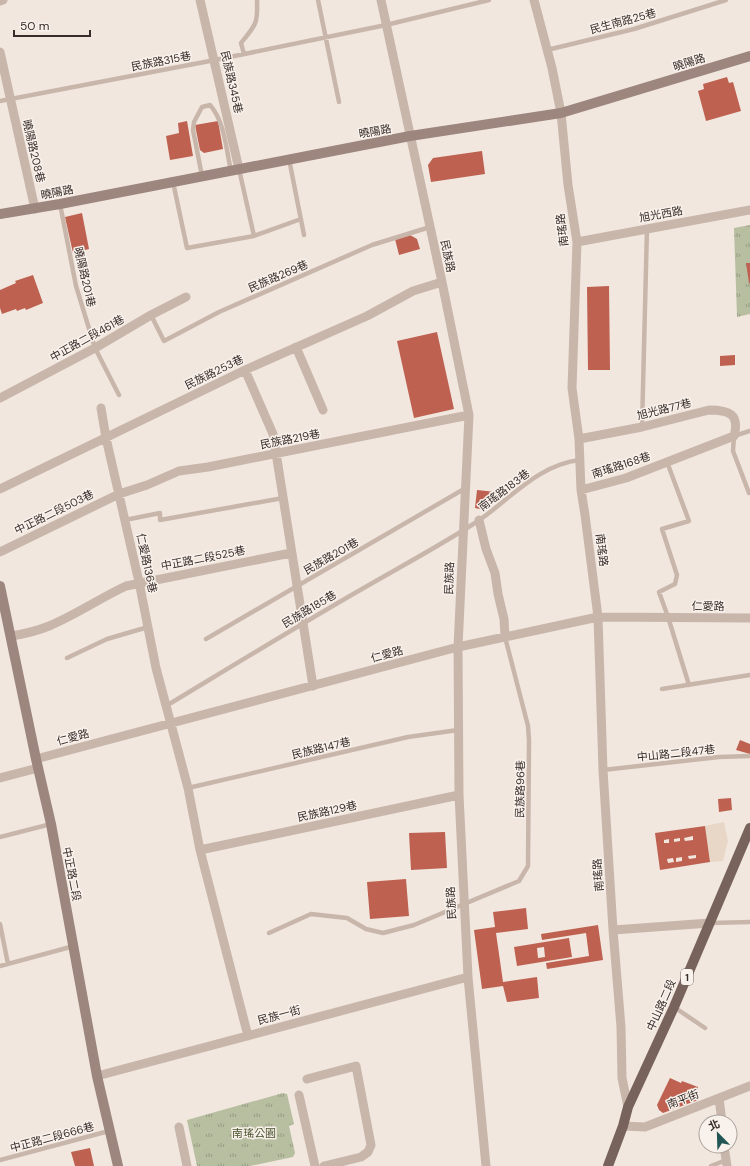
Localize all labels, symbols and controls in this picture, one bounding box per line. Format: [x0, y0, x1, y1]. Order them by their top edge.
street label: 民生南路25巷 [588, 5, 658, 37]
scale bar [14, 12, 90, 38]
text: 50 m [20, 18, 49, 34]
street label: 民族路315巷 [130, 48, 192, 74]
street label: 民族路345巷 [218, 49, 246, 115]
street label: 曉陽路 [671, 50, 707, 74]
street label: 曉陽路208巷 [20, 118, 48, 184]
street label: 曉陽路 [358, 121, 392, 141]
street label: 曉陽路 [39, 182, 75, 202]
street label: 旭光西路 [638, 203, 684, 225]
street label: 南瑤路 [553, 213, 571, 247]
street label: 民族路 [438, 238, 458, 274]
street label: 曉陽路201巷 [71, 246, 99, 308]
street label: 民族路269巷 [246, 257, 310, 295]
street label: 中正路二段461巷 [47, 312, 127, 364]
street label: 民族路253巷 [182, 352, 246, 392]
street label: 旭光路77巷 [635, 395, 693, 423]
street label: 民族路219巷 [259, 426, 321, 452]
street label: 南瑤路168巷 [590, 449, 652, 481]
street label: 南瑤路183巷 [476, 466, 532, 514]
street label: 中正路二段503巷 [12, 487, 96, 537]
street label: 仁愛路136巷 [134, 532, 160, 594]
street label: 南瑤路 [593, 533, 611, 567]
street label: 民族路201巷 [301, 535, 361, 577]
street label: 中正路二段525巷 [160, 543, 246, 573]
street label: 民族路 [441, 561, 457, 595]
street label: 民族路185巷 [279, 587, 339, 631]
street label: 仁愛路 [691, 599, 725, 613]
street label: 仁愛路 [369, 643, 405, 665]
street label: 仁愛路 [55, 726, 91, 748]
street label: 民族路147巷 [290, 734, 352, 762]
street label: 中山路二段47巷 [636, 742, 716, 764]
street label: 民族路96巷 [512, 760, 528, 818]
street label: 民族路129巷 [296, 798, 358, 824]
street label: 中正路二段 [60, 846, 84, 902]
street label: 南瑤路 [590, 858, 606, 892]
street label: 民族路 [443, 886, 459, 920]
road number: 1 [681, 969, 693, 985]
street label: 中山路二段 [643, 977, 679, 1033]
street label: 民族一街 [256, 1003, 302, 1027]
street label: 南平街 [665, 1087, 701, 1111]
north arrow [698, 1114, 738, 1154]
text: 北 [706, 1116, 722, 1133]
street label: 中正路二段666巷 [8, 1119, 96, 1155]
park label: 南瑤公園 [232, 1126, 276, 1140]

